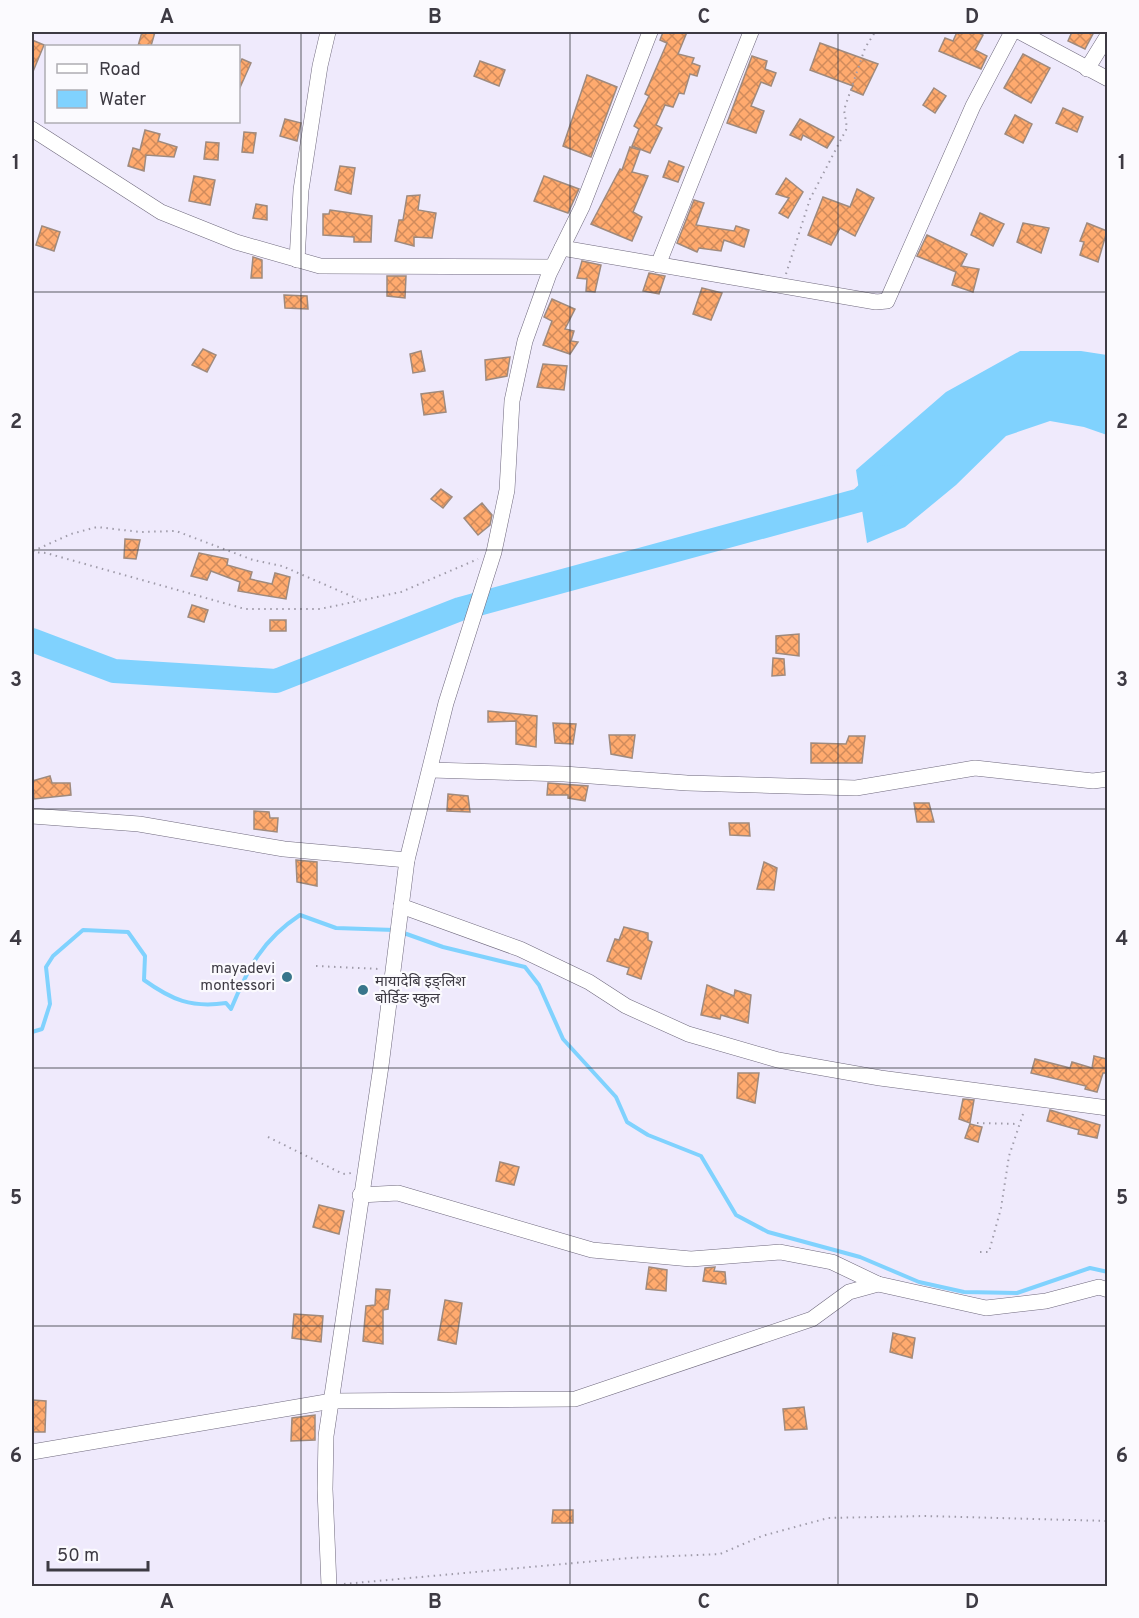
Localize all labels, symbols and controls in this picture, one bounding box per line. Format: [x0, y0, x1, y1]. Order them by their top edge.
text: A [160, 5, 174, 31]
text: B [428, 5, 442, 31]
text: C [698, 5, 710, 31]
text: D [965, 5, 979, 31]
legend [45, 45, 240, 123]
text: Road [99, 59, 141, 82]
text: Water [99, 89, 146, 112]
text: 1 [12, 151, 20, 177]
text: 1 [1118, 151, 1126, 177]
text: 2 [10, 410, 22, 436]
text: 2 [1116, 410, 1128, 436]
text: 3 [10, 668, 22, 694]
text: 3 [1116, 668, 1128, 694]
text: 4 [10, 927, 22, 953]
text: 4 [1116, 927, 1128, 953]
place label: mayadevi montessori [200, 960, 275, 996]
marker: mayadevi montessori [280, 970, 294, 984]
place label: मायादेबि इङ्लिश बोर्डिङ स्कुल [375, 972, 466, 1009]
marker: मायादेबि इङ्लिश बोर्डिङ स्कुल [356, 983, 370, 997]
text: 5 [10, 1186, 22, 1212]
text: 5 [1116, 1186, 1128, 1212]
text: 6 [10, 1444, 22, 1470]
text: 6 [1116, 1444, 1128, 1470]
scale bar [48, 1534, 148, 1572]
text: 50 m [57, 1545, 99, 1568]
text: A [160, 1590, 174, 1616]
text: B [428, 1590, 442, 1616]
text: C [698, 1590, 710, 1616]
text: D [965, 1590, 979, 1616]

